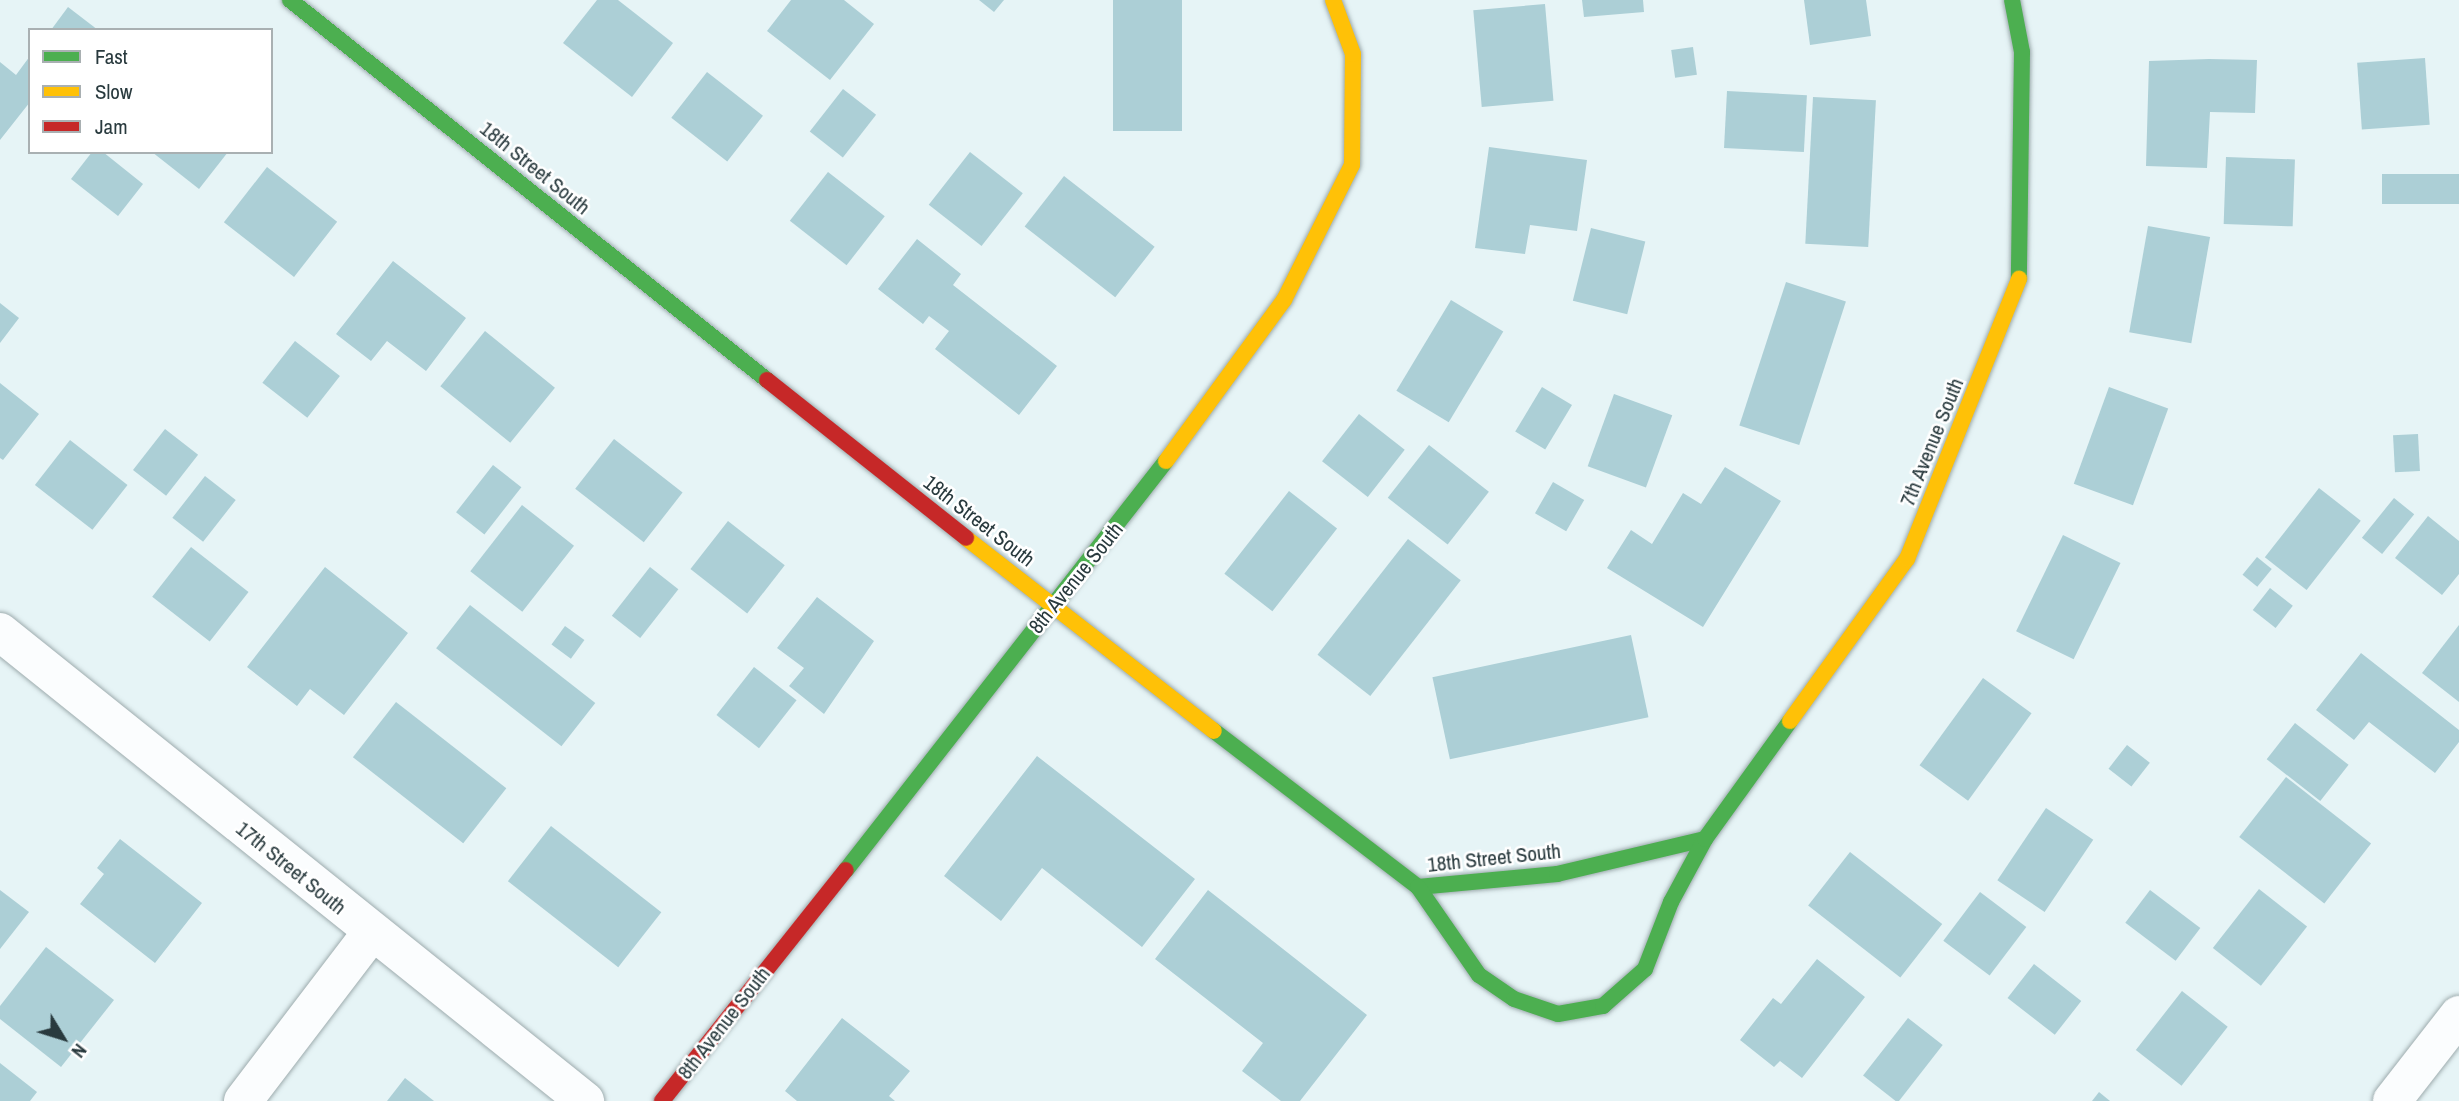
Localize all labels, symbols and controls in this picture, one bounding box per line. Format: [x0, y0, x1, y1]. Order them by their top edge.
legend [28, 28, 273, 154]
text: Fast [95, 42, 128, 71]
text: Slow [95, 77, 132, 106]
text: Jam [95, 112, 128, 141]
street label: 18th Street South [475, 116, 595, 220]
street label: 7th Avenue South [1895, 374, 1969, 510]
street label: 18th Street South [918, 470, 1040, 572]
street label: 8th Avenue South [1023, 517, 1129, 639]
street label: 17th Street South [231, 816, 351, 920]
street label: 18th Street South [1426, 838, 1562, 878]
street label: 8th Avenue South [672, 961, 776, 1085]
north arrow [28, 1003, 98, 1073]
text: N [66, 1038, 93, 1063]

